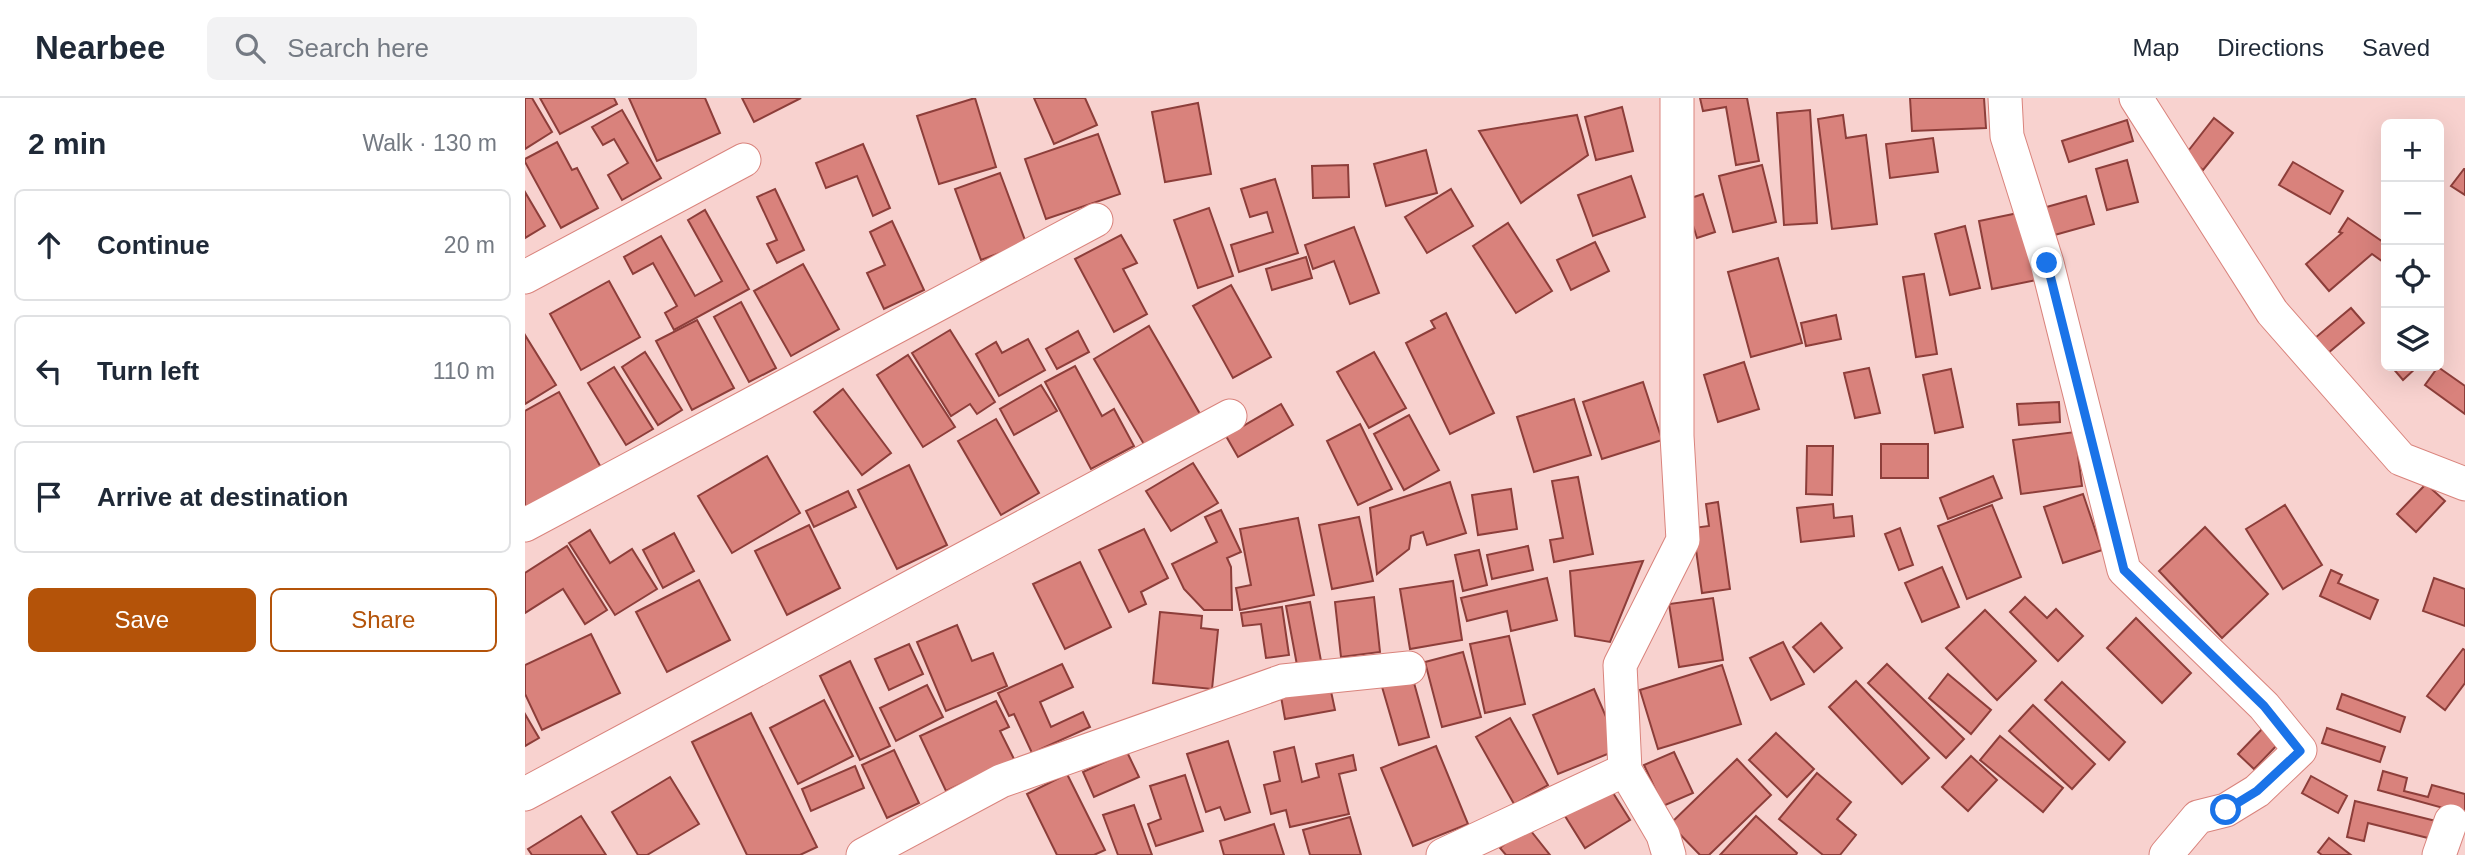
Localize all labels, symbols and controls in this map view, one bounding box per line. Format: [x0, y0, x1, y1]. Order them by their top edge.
search box [207, 17, 697, 80]
text: Nearbee [35, 29, 165, 66]
icon: search [231, 29, 269, 67]
text: Search here [287, 33, 429, 63]
text: Map [2133, 34, 2179, 61]
text: Directions [2217, 34, 2324, 61]
text: Saved [2362, 34, 2430, 61]
map controls [2381, 119, 2444, 371]
button: + [2381, 119, 2444, 182]
text: 2 min [28, 127, 106, 160]
text: Walk · 130 m [362, 130, 497, 156]
button: − [2381, 182, 2444, 245]
icon: ahead [30, 226, 68, 264]
text: Continue [97, 230, 210, 260]
text: 20 m [444, 232, 495, 258]
button: locate [2381, 245, 2444, 308]
route end [2031, 247, 2062, 278]
button: layers [2381, 308, 2444, 371]
icon: left [30, 352, 68, 390]
text: Turn left [97, 356, 199, 386]
text: 110 m [433, 358, 495, 384]
icon: arrive [30, 478, 68, 516]
text: Arrive at destination [97, 482, 348, 512]
button: Save [28, 588, 256, 652]
button: Share [270, 588, 497, 652]
route start [2210, 794, 2241, 825]

